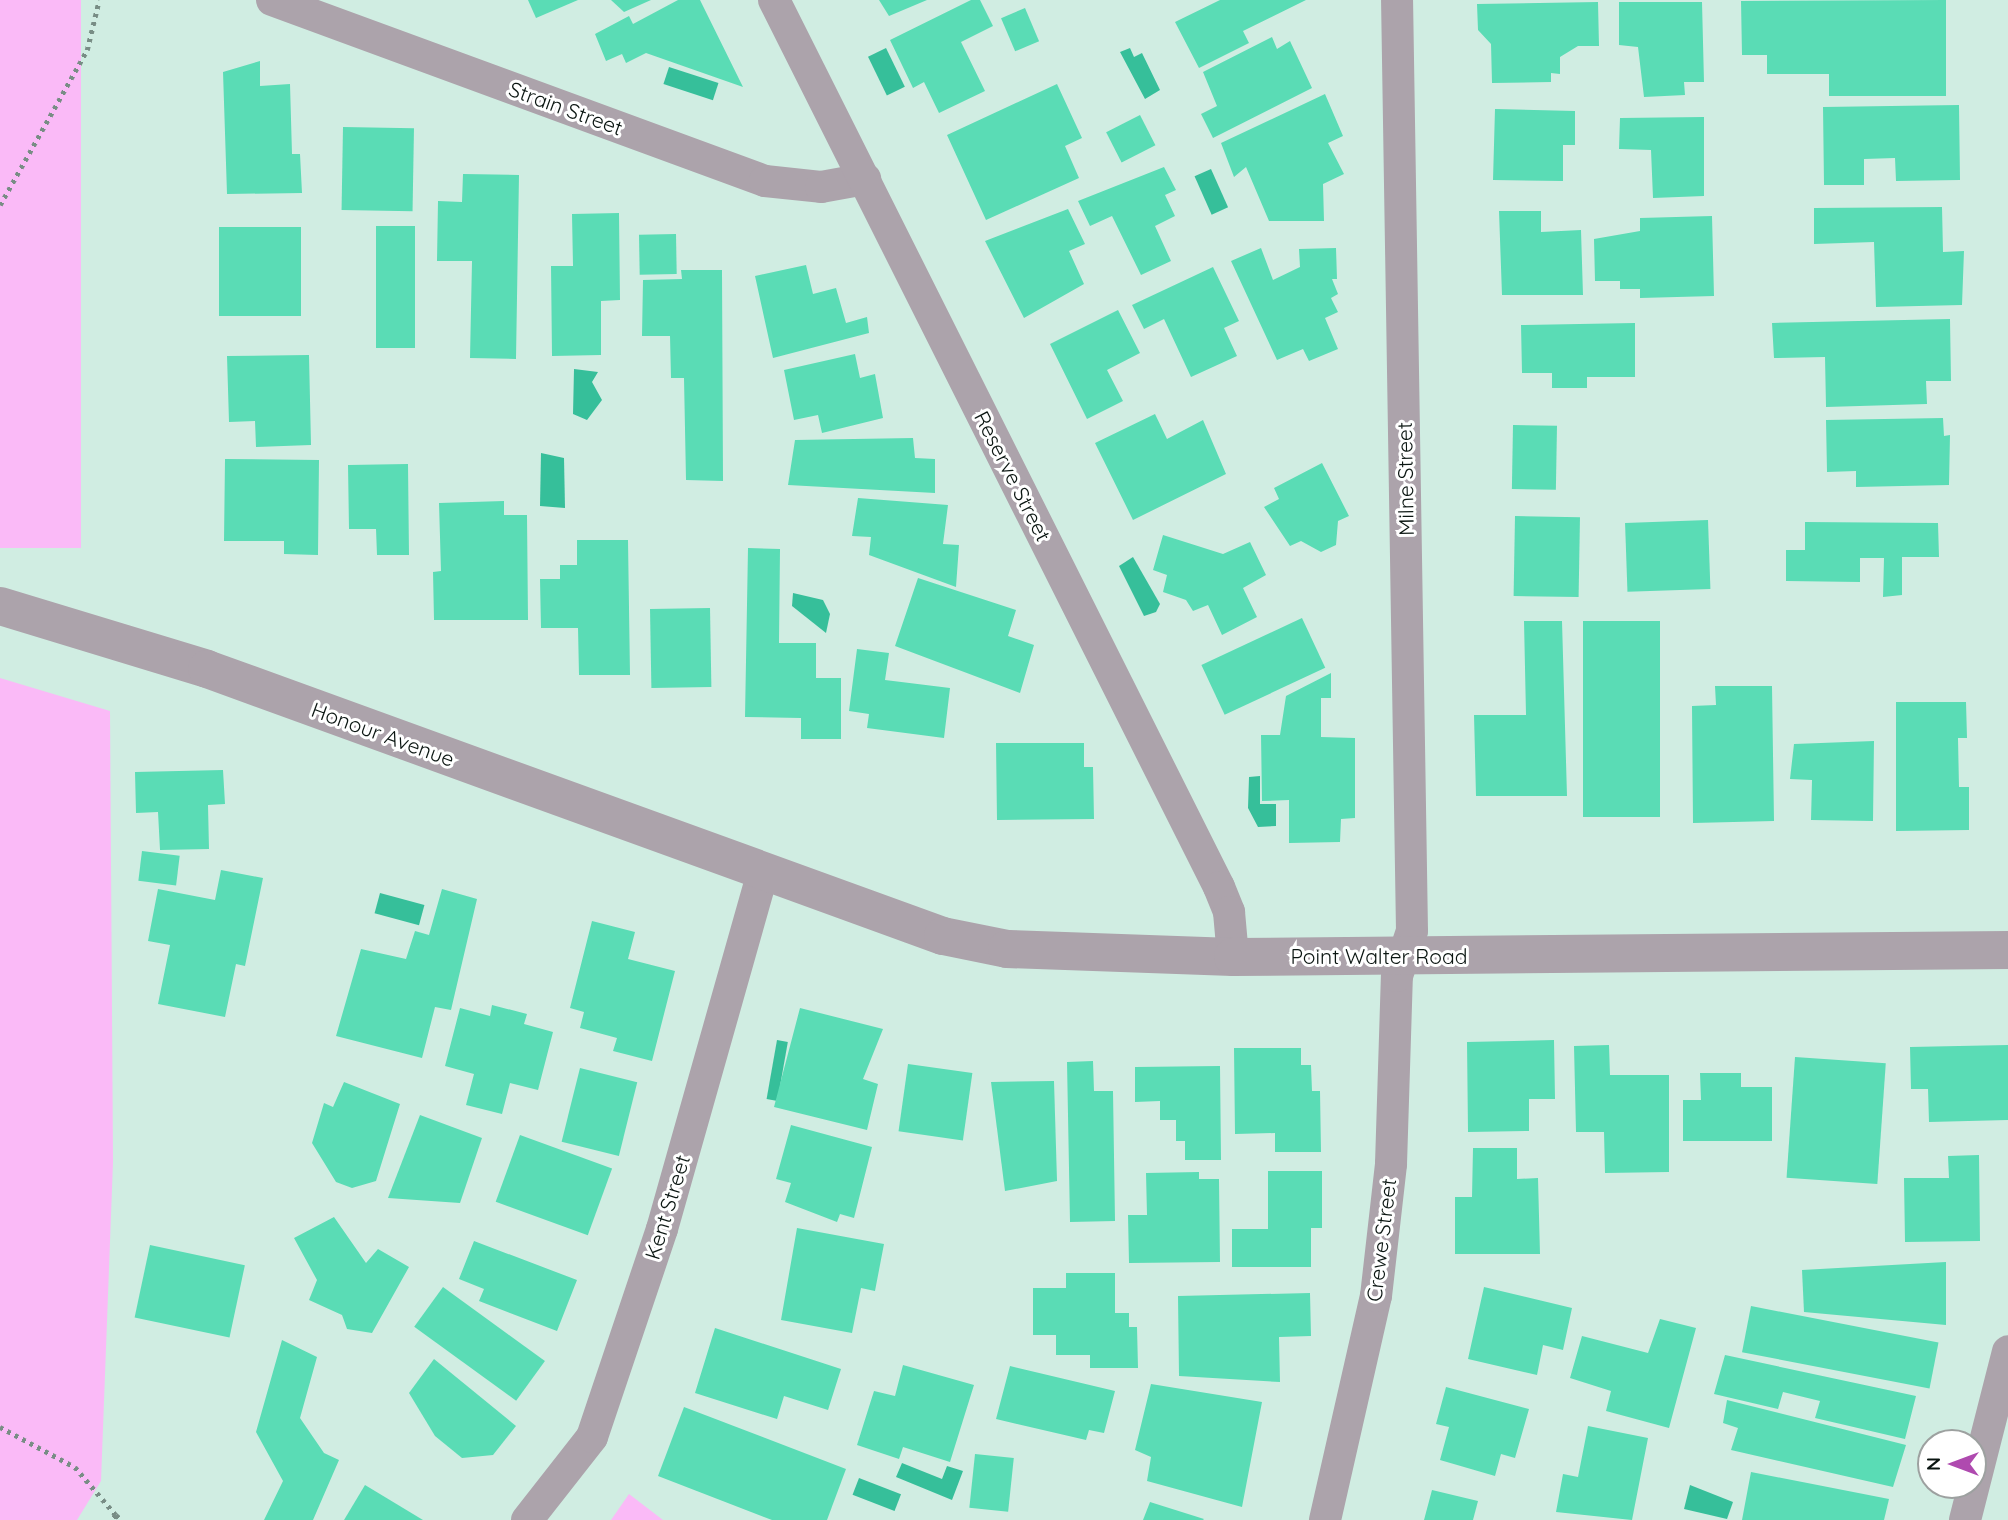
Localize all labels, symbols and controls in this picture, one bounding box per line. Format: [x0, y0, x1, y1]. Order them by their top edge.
street label: Strain Street [506, 76, 626, 140]
street label: Reserve Street [969, 407, 1057, 545]
street label: Milne Street [1391, 422, 1419, 536]
street label: Honour Avenue [308, 696, 458, 772]
street label: Point Walter Road [1291, 943, 1467, 969]
street label: Kent Street [639, 1152, 695, 1262]
street label: Crewe Street [1361, 1177, 1401, 1303]
north arrow [1917, 1429, 1987, 1499]
text: N [1921, 1457, 1945, 1471]

